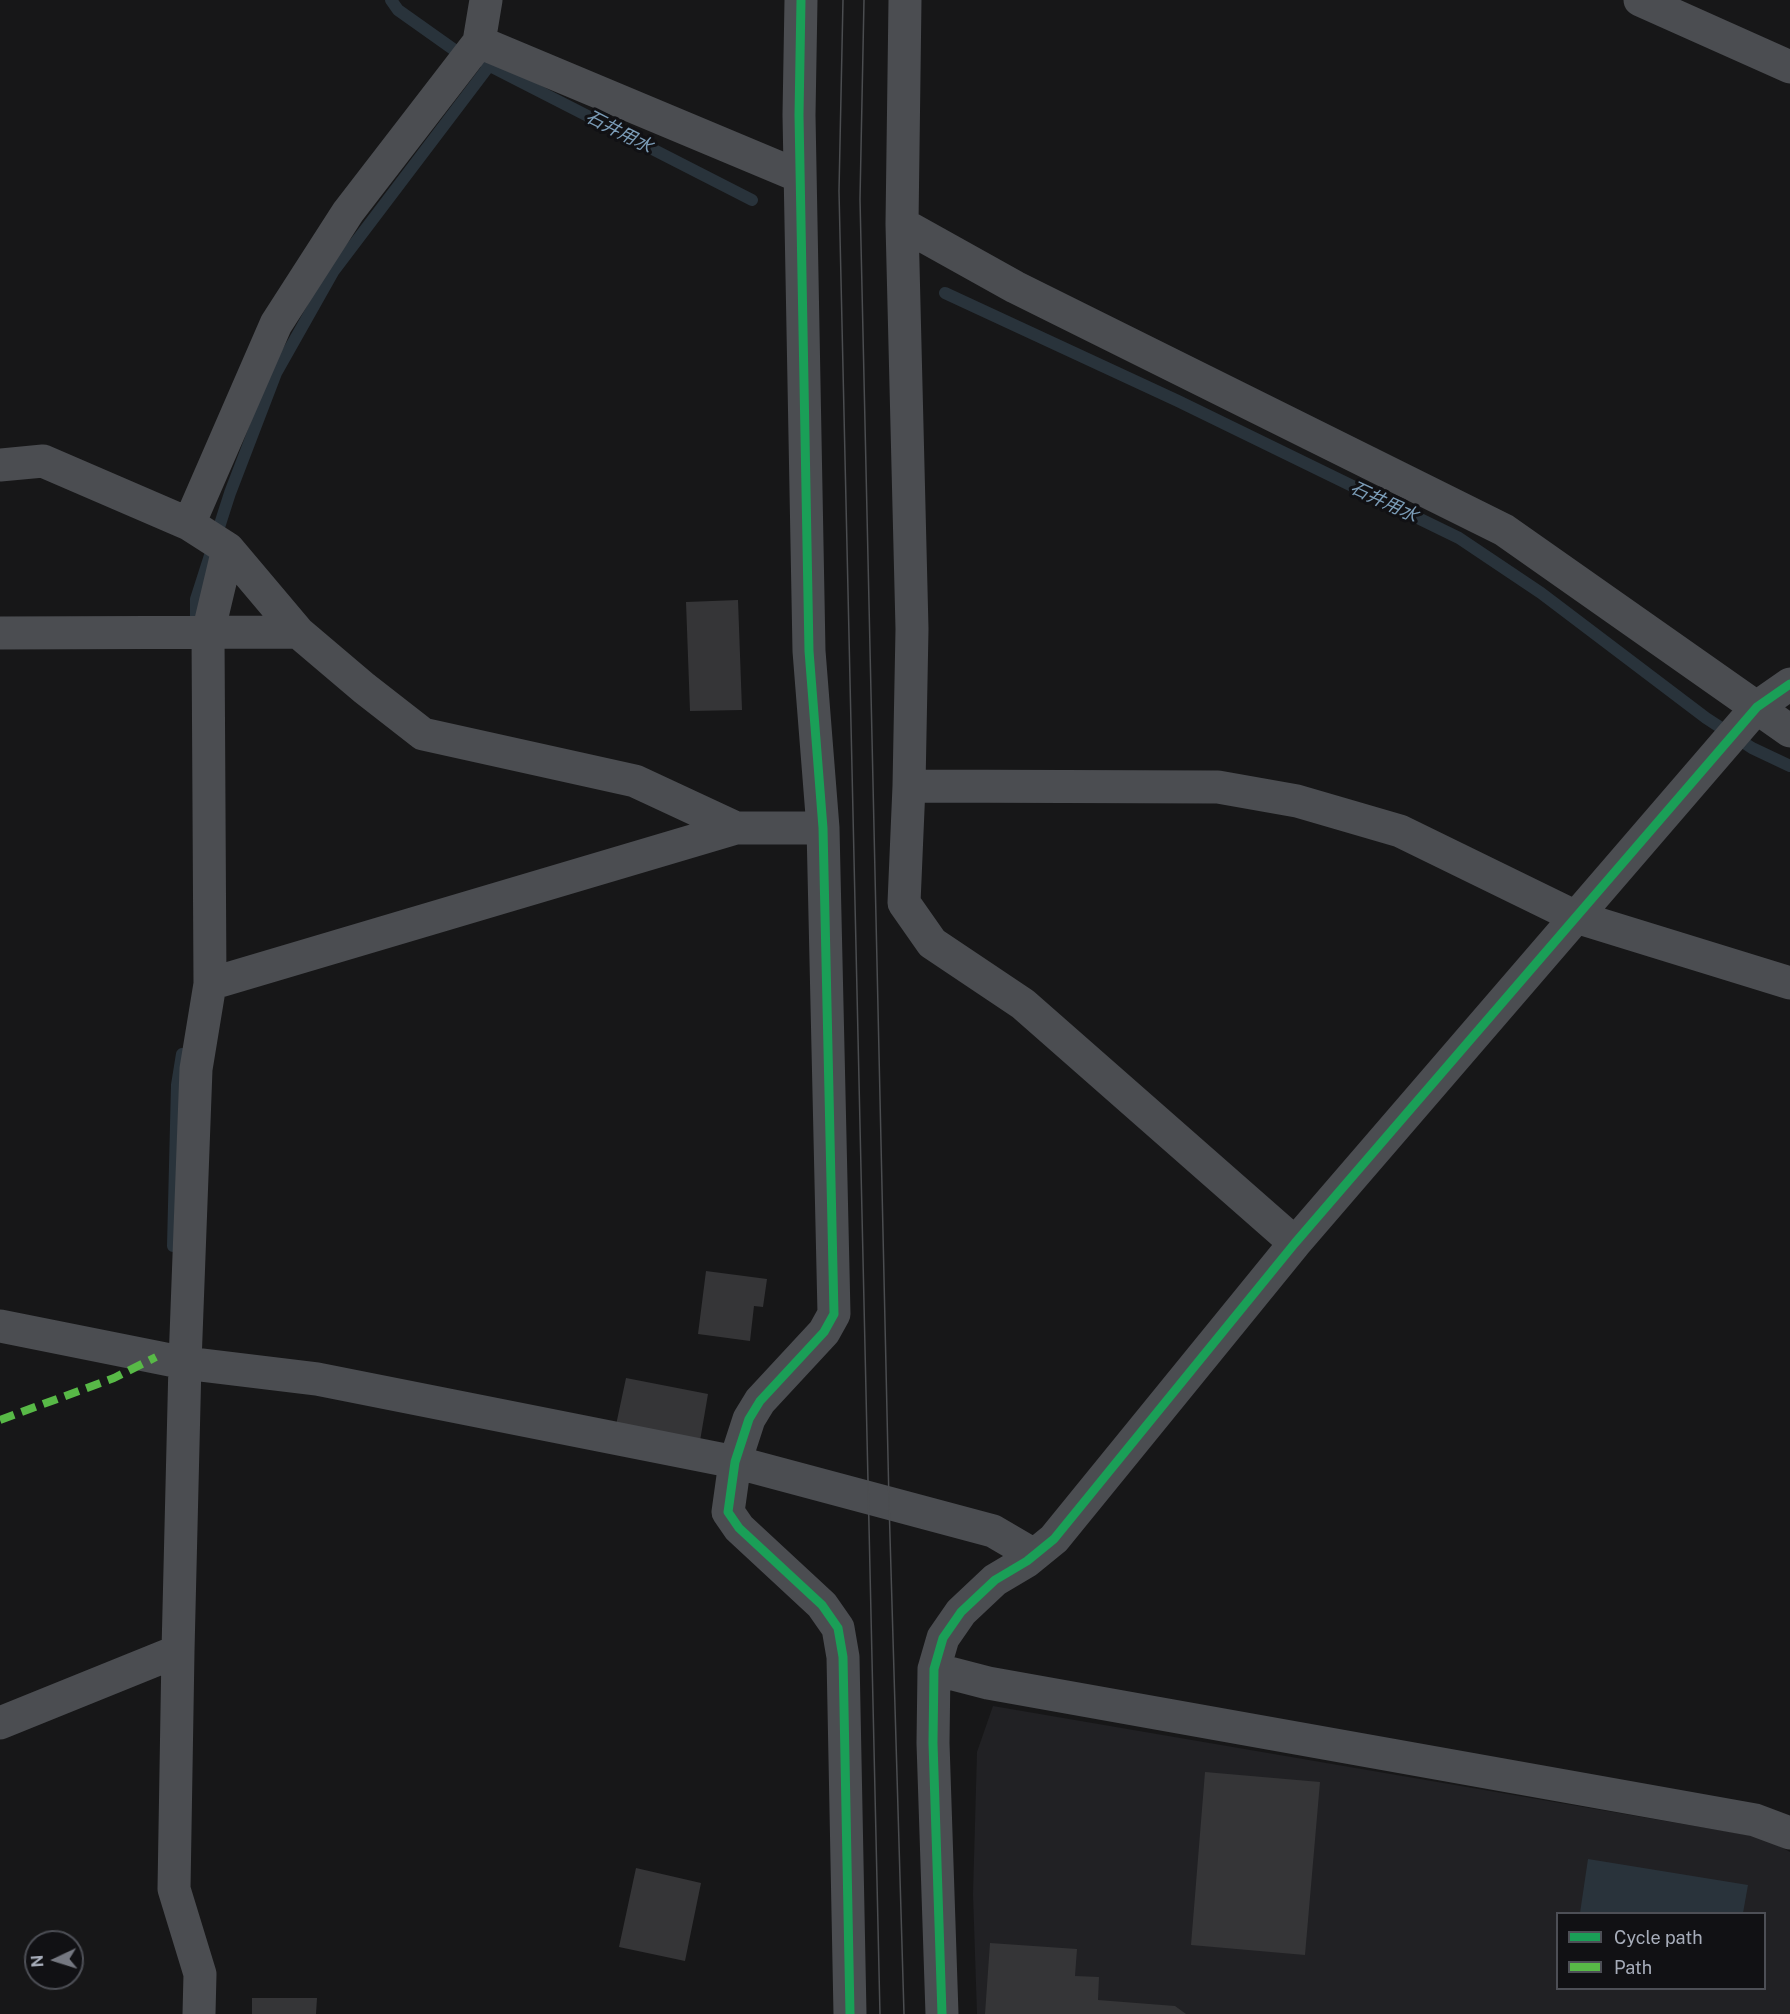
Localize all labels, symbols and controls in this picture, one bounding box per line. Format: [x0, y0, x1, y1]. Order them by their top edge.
water label: 石井用水 [582, 106, 656, 158]
water label: 石井用水 [1347, 477, 1421, 527]
legend [1556, 1912, 1766, 1990]
text: Cycle path [1614, 1927, 1703, 1948]
north arrow [24, 1930, 84, 1990]
text: N [28, 1954, 47, 1968]
text: Path [1614, 1957, 1652, 1978]

